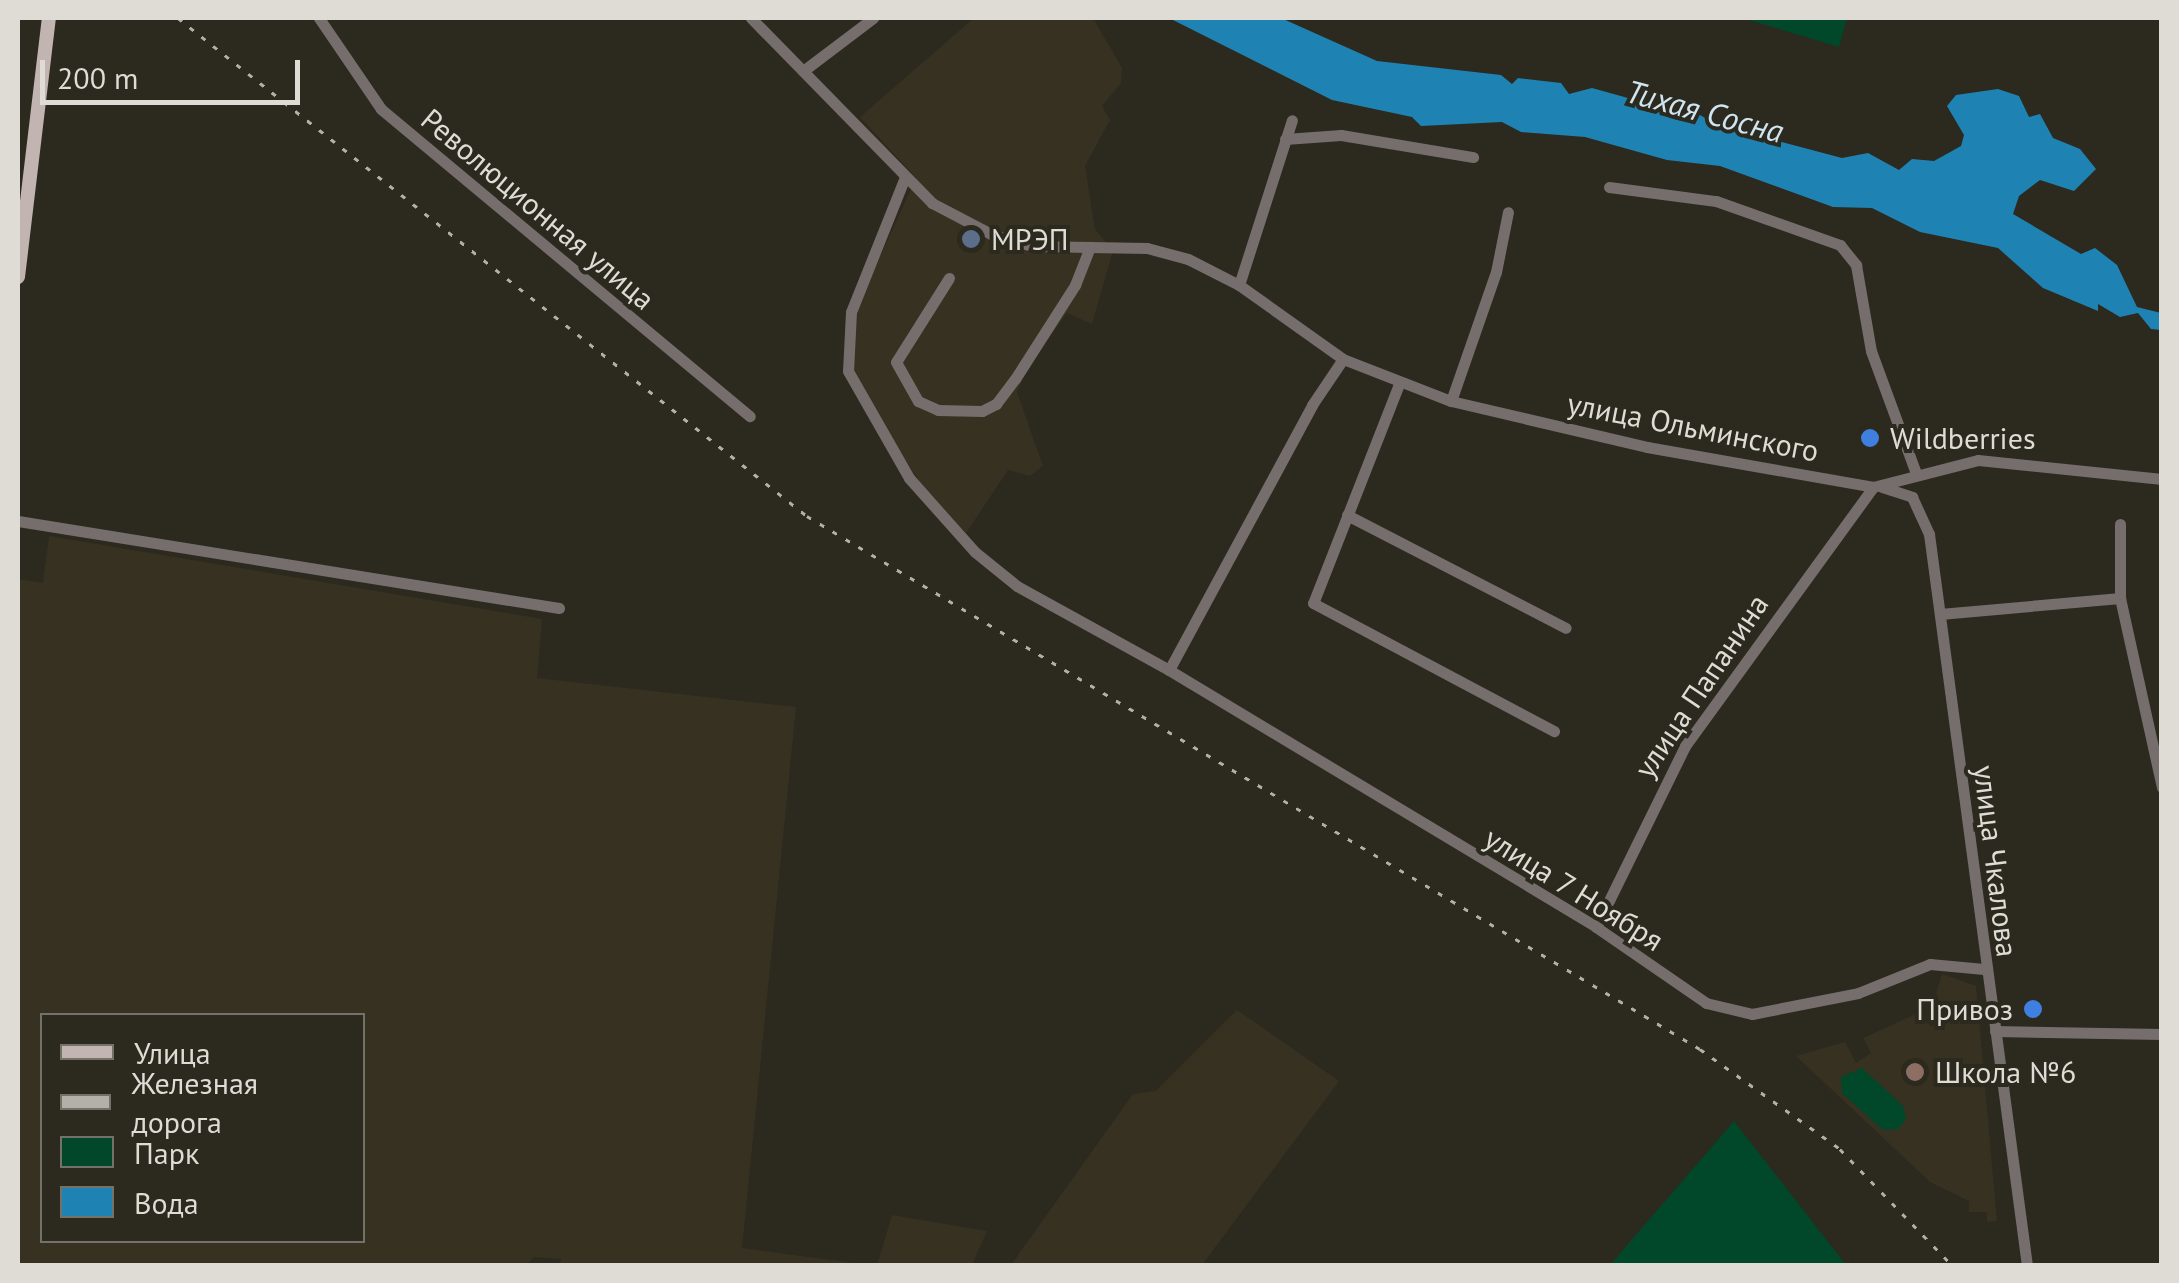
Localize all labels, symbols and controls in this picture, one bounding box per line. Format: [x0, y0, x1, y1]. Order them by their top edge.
scale bar [45, 40, 305, 102]
text: 200 m [57, 58, 138, 97]
water label: Тихая Сосна [1622, 72, 1788, 150]
street label: Революционная улица [414, 101, 662, 317]
place label: МРЭП [991, 221, 1069, 257]
marker: МРЭП [960, 228, 982, 250]
street label: улица Ольминского [1564, 385, 1822, 469]
place label: Wildberries [1890, 420, 2036, 456]
marker: Wildberries [1859, 427, 1881, 449]
street label: улица Папанина [1626, 587, 1776, 785]
street label: улица Чкалова [1966, 763, 2026, 959]
street label: улица 7 Ноября [1477, 819, 1671, 959]
place label: Привоз [1916, 991, 2013, 1027]
marker: Привоз [2022, 998, 2044, 1020]
legend [40, 1013, 365, 1243]
text: Улица [134, 1033, 211, 1072]
place label: Школа №6 [1935, 1054, 2076, 1090]
marker: Школа №6 [1904, 1061, 1926, 1083]
text: Железная дорога [131, 1063, 258, 1141]
text: Парк [134, 1133, 199, 1172]
text: Вода [134, 1183, 199, 1222]

